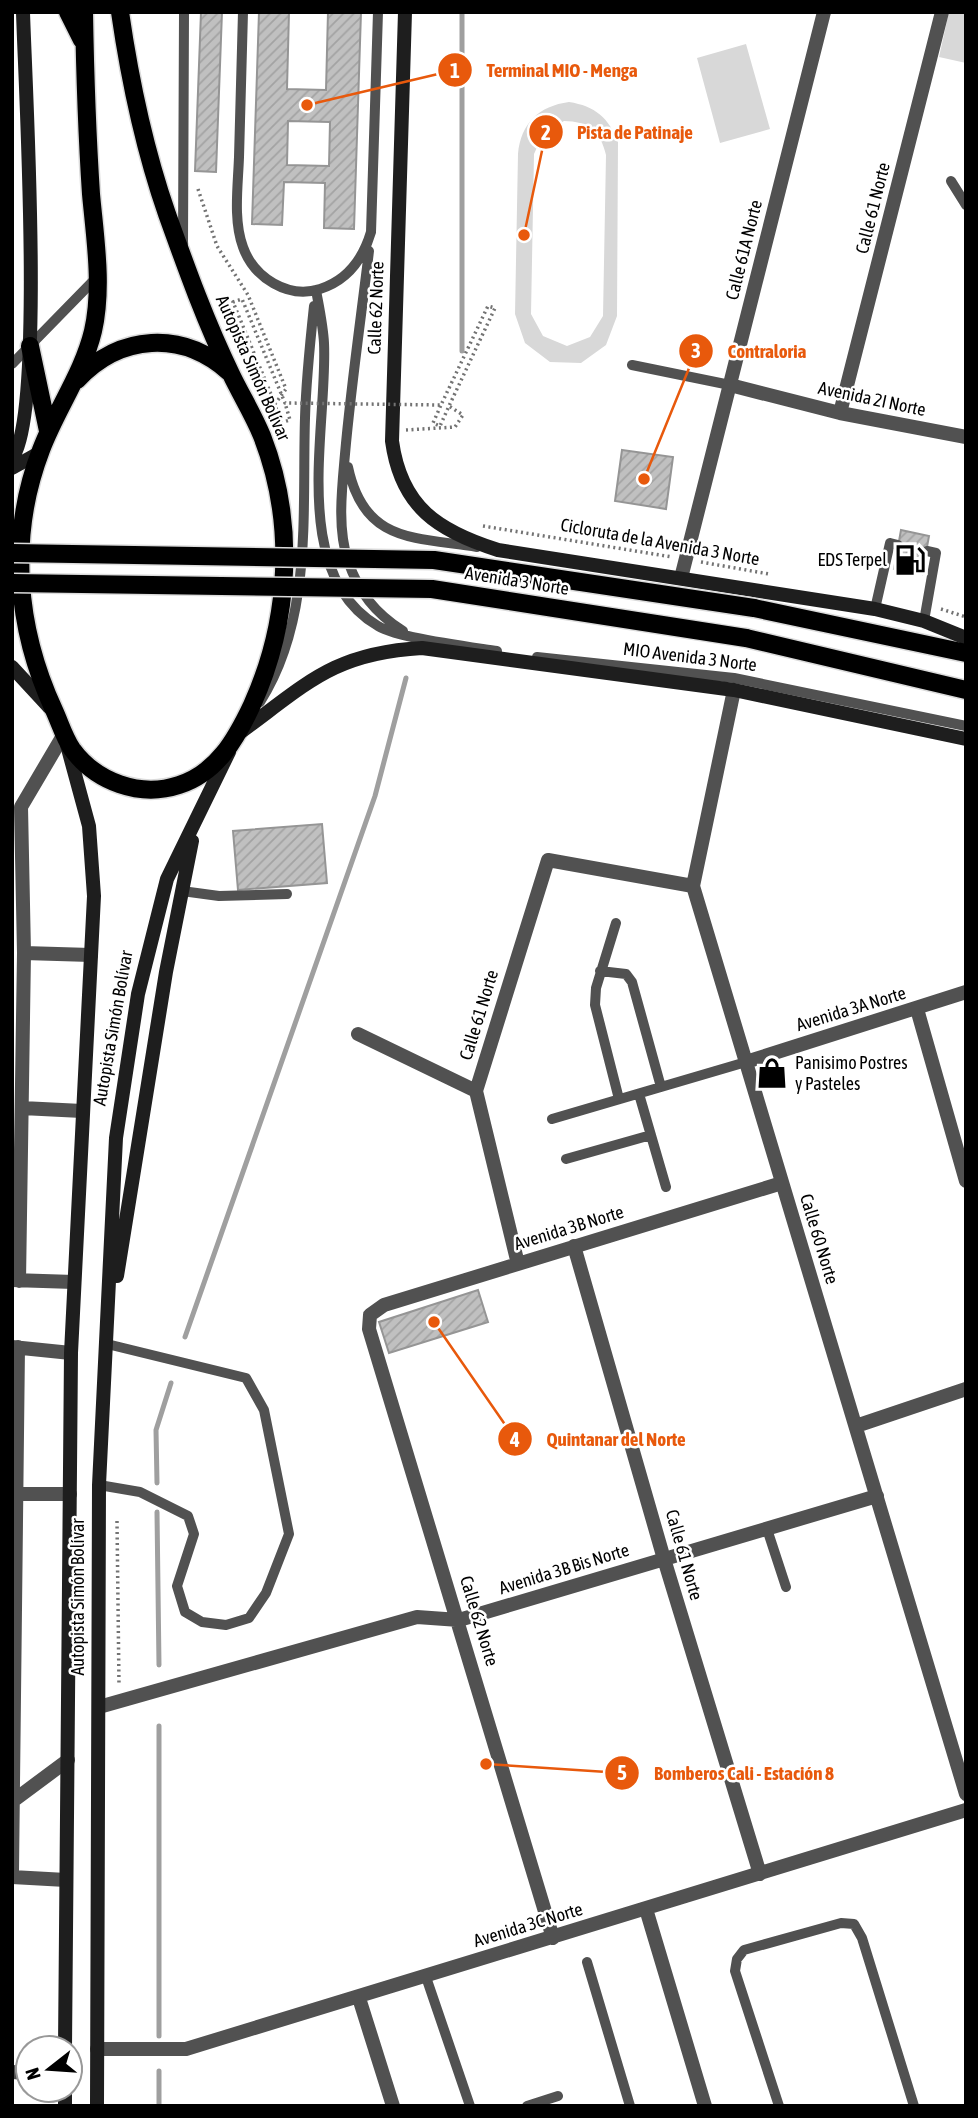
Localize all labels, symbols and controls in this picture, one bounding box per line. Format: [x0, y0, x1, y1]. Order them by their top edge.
callout: Terminal MIO - Menga [438, 50, 652, 90]
text: 1 [450, 58, 460, 82]
text: Terminal MIO - Menga [487, 59, 638, 81]
callout: Pista de Patinaje [528, 112, 707, 152]
text: 2 [541, 120, 551, 144]
text: Pista de Patinaje [577, 121, 693, 143]
street label: Calle 61 Norte [851, 160, 894, 256]
street label: Calle 61A Norte [721, 198, 766, 302]
street label: Calle 62 Norte [363, 261, 388, 355]
street label: Autopista Simón Bolívar [212, 292, 295, 444]
callout: Contraloria [678, 331, 820, 371]
text: 3 [691, 338, 701, 362]
text: Contraloria [728, 340, 807, 362]
street label: Avenida 2I Norte [816, 377, 928, 420]
street label: Cicloruta de la Avenida 3 Norte [559, 514, 761, 569]
fuel station icon: EDS Terpel [893, 543, 927, 577]
place label: EDS Terpel [817, 549, 887, 570]
street label: Avenida 3 Norte [464, 562, 570, 599]
street label: MIO Avenida 3 Norte [622, 638, 758, 675]
street label: Autopista Simón Bolívar [89, 948, 137, 1107]
street label: Calle 61 Norte [455, 967, 502, 1063]
street label: Avenida 3A Norte [793, 982, 908, 1035]
place label: Panisimo Postres y Pasteles [795, 1052, 908, 1094]
shop icon: Panisimo Postres y Pasteles [755, 1056, 789, 1090]
street label: Calle 60 Norte [796, 1191, 843, 1287]
street label: Avenida 3B Norte [512, 1201, 626, 1254]
callout: Quintanar del Norte [497, 1419, 699, 1459]
text: 4 [509, 1427, 520, 1451]
text: Quintanar del Norte [546, 1428, 686, 1450]
street label: Calle 61 Norte [662, 1507, 707, 1603]
street label: Autopista Simón Bolívar [67, 1518, 88, 1676]
street label: Avenida 3B Bis Norte [496, 1539, 631, 1598]
street label: Calle 62 Norte [456, 1573, 503, 1669]
callout: Bomberos Cali - Estación 8 [604, 1753, 848, 1793]
text: 5 [617, 1760, 627, 1784]
text: Bomberos Cali - Estación 8 [654, 1762, 834, 1784]
street label: Avenida 3C Norte [471, 1898, 585, 1951]
north arrow [14, 2034, 84, 2104]
text: N [21, 2065, 45, 2083]

